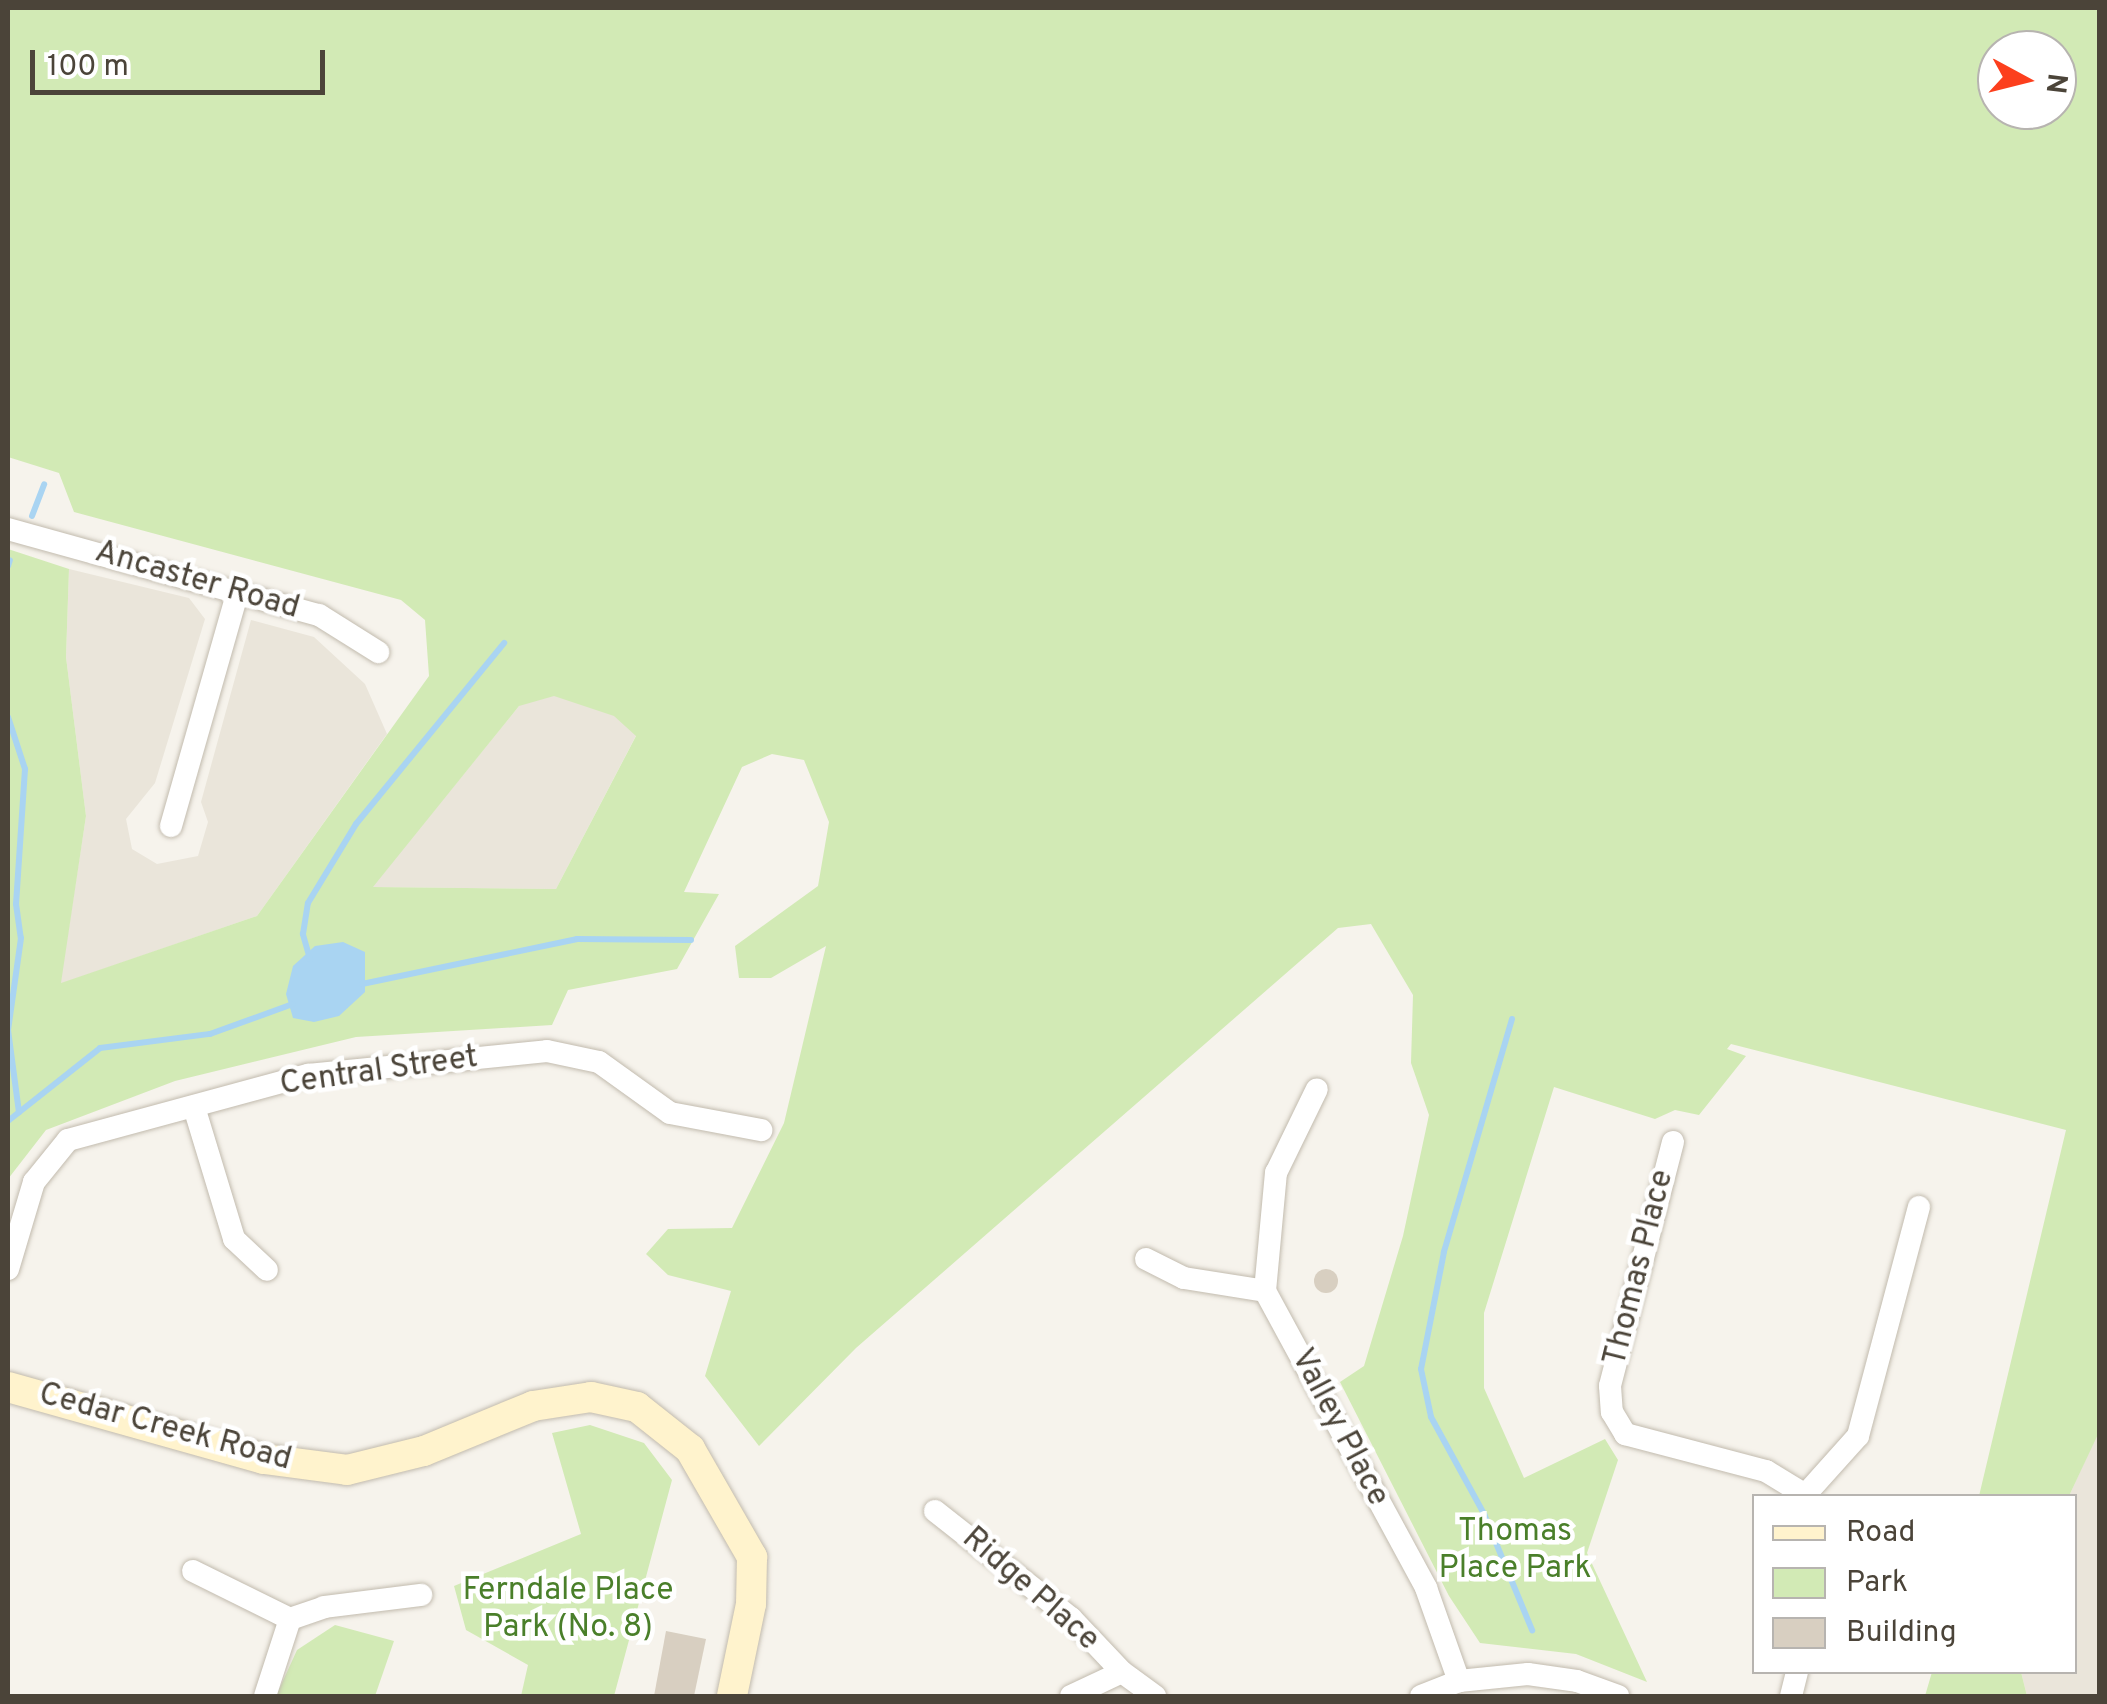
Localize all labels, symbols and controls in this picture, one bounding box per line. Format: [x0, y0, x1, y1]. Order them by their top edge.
scale bar [35, 30, 330, 92]
north arrow [1977, 30, 2077, 130]
text: 100 m [47, 49, 129, 86]
text: N [2036, 71, 2074, 96]
street label: Ancaster Road [90, 533, 304, 629]
street label: Central Street [278, 1039, 480, 1105]
street label: Thomas Place [1597, 1166, 1683, 1370]
street label: Valley Place [1282, 1343, 1396, 1513]
street label: Cedar Creek Road [35, 1376, 295, 1480]
legend [1752, 1494, 2077, 1674]
park label: Thomas Place Park [1439, 1514, 1591, 1589]
text: Road [1846, 1515, 1915, 1552]
street label: Ridge Place [954, 1520, 1106, 1660]
text: Park [1846, 1565, 1908, 1602]
park label: Ferndale Place Park (No. 8) [462, 1573, 674, 1648]
text: Building [1846, 1615, 1957, 1652]

